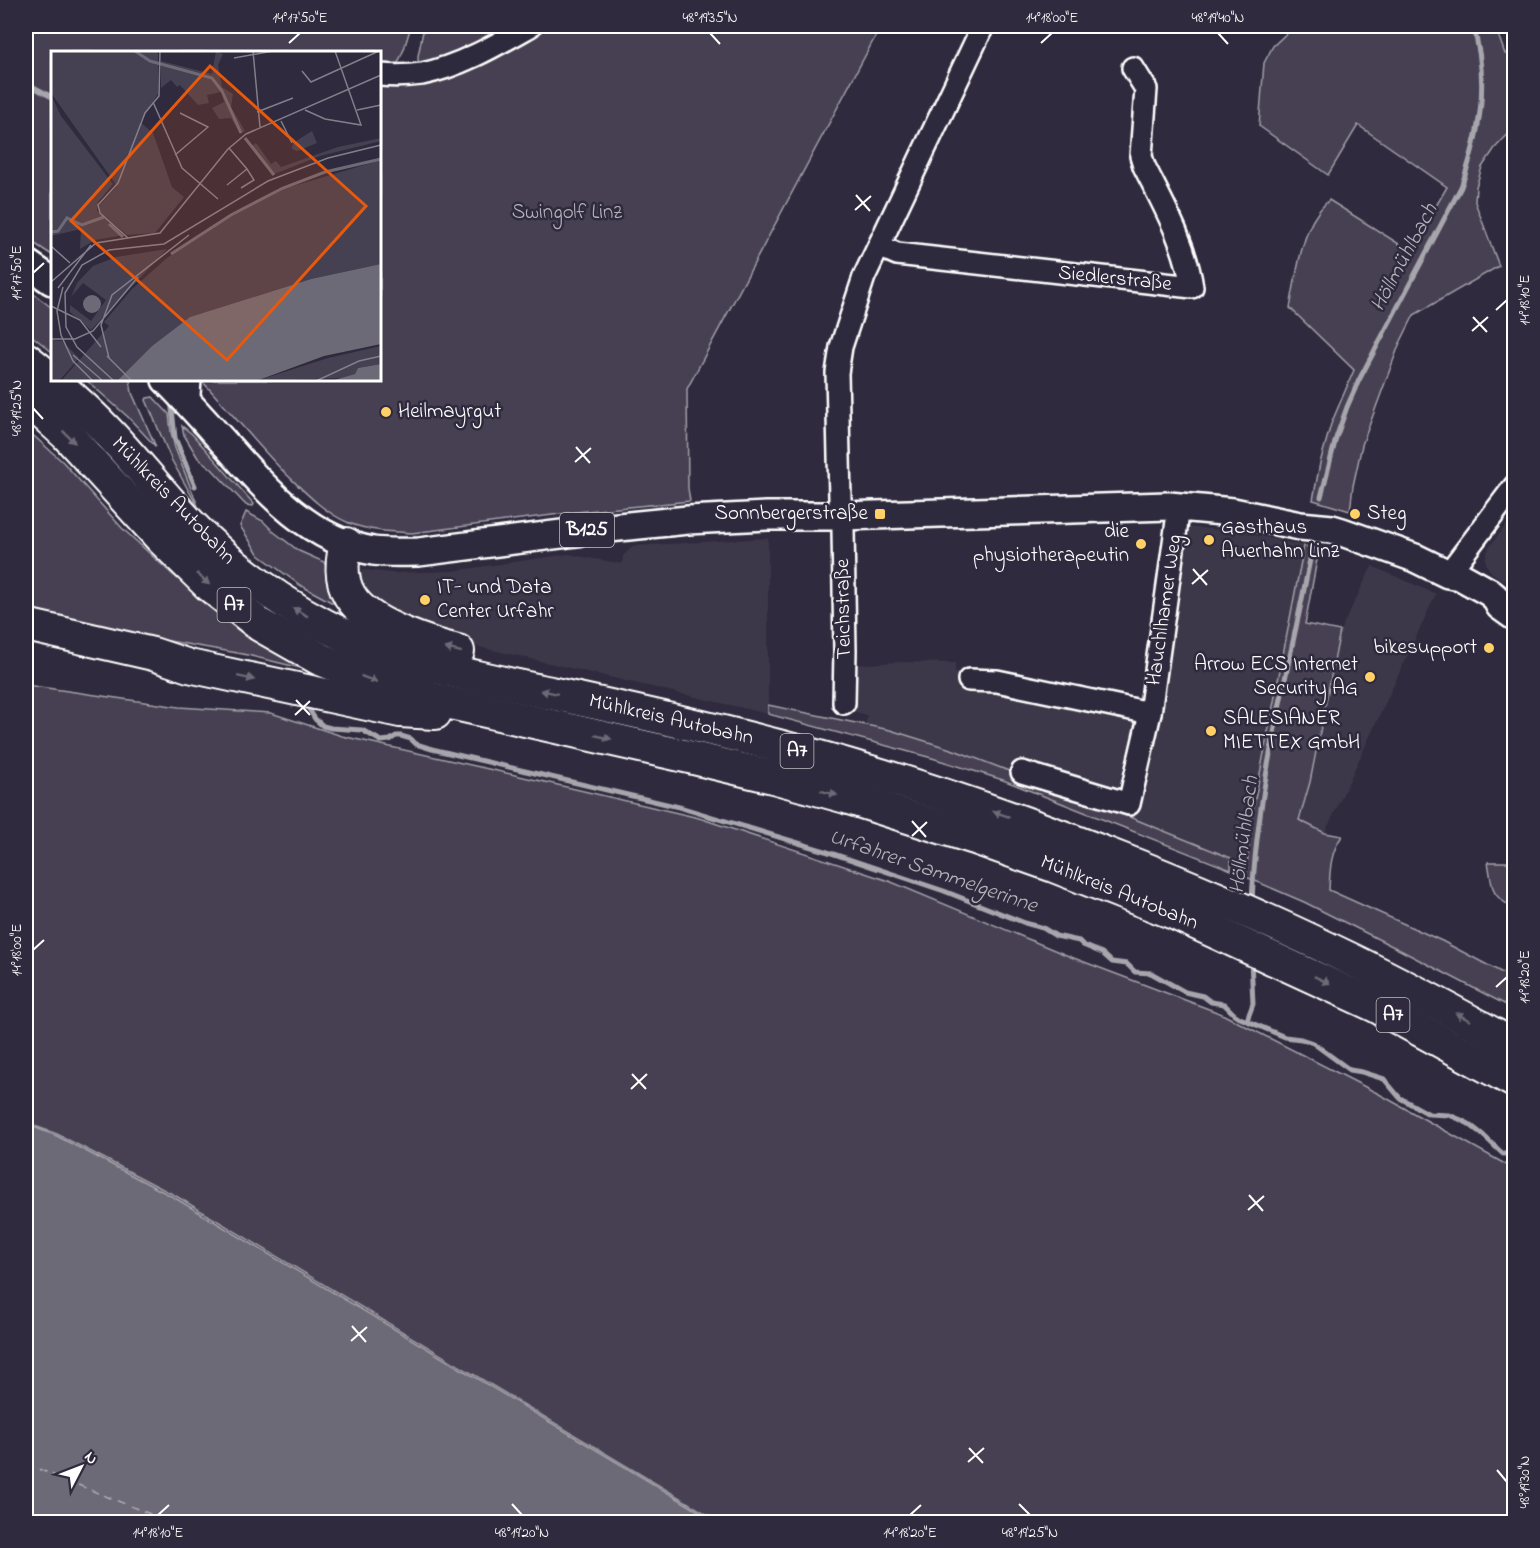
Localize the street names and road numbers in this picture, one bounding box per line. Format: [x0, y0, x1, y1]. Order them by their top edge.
street label: Siedlerstraße [1057, 258, 1174, 300]
street label: Mühlkreis Autobahn [104, 430, 242, 572]
road number: B125 [560, 513, 614, 547]
street label: Hauchlhamer Weg [1140, 533, 1192, 688]
street label: Teichstraße [828, 558, 860, 660]
road number: A7 [218, 588, 250, 622]
street label: Mühlkreis Autobahn [586, 686, 756, 754]
road number: A7 [780, 734, 814, 768]
street label: Mühlkreis Autobahn [1035, 848, 1203, 938]
road number: A7 [1376, 998, 1410, 1032]

